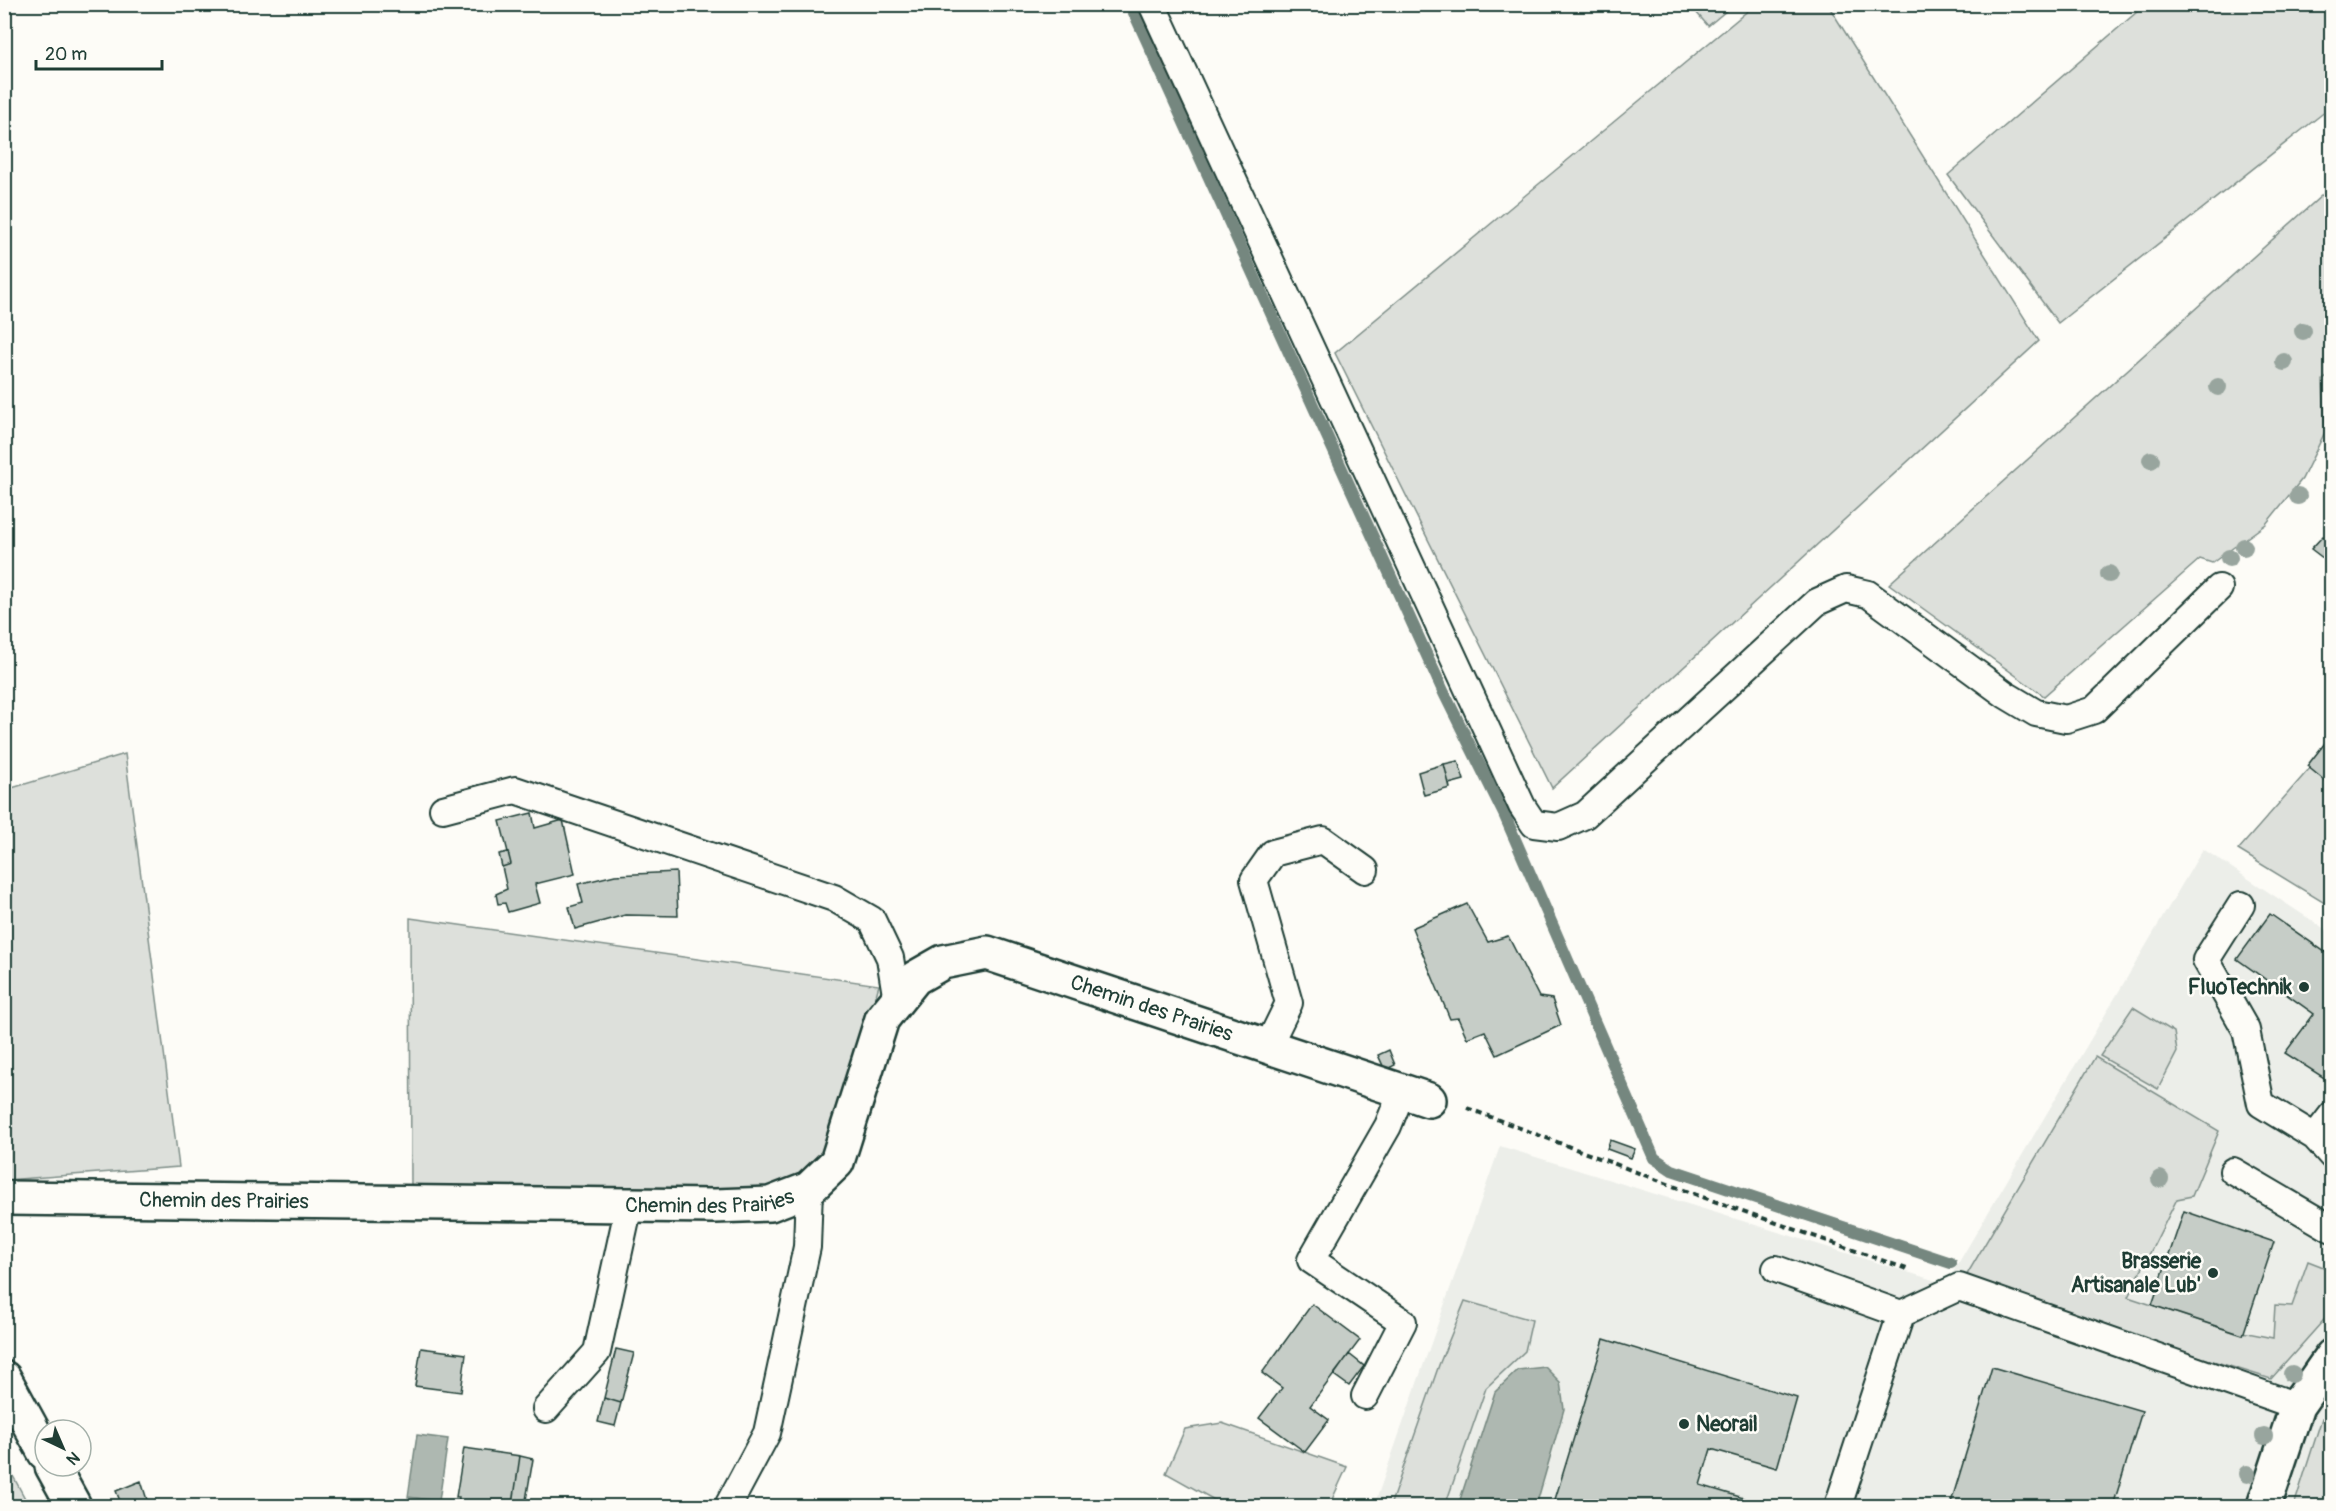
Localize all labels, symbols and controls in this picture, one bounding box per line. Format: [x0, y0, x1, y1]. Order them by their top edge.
scale bar [36, 33, 162, 71]
text: 20 m [45, 43, 87, 66]
street label: Chemin des Prairies [1067, 968, 1237, 1048]
place label: FluoTechnik [2188, 974, 2292, 1001]
marker: FluoTechnik [2297, 980, 2311, 994]
street label: Chemin des Prairies [625, 1182, 799, 1220]
street label: Chemin des Prairies [139, 1186, 310, 1215]
place label: Brasserie Artisanale Lub' [2071, 1248, 2202, 1299]
marker: Brasserie Artisanale Lub' [2206, 1266, 2220, 1280]
place label: Neorail [1696, 1411, 1758, 1438]
marker: Neorail [1677, 1417, 1691, 1431]
north arrow [33, 1418, 93, 1478]
text: N [62, 1447, 84, 1469]

